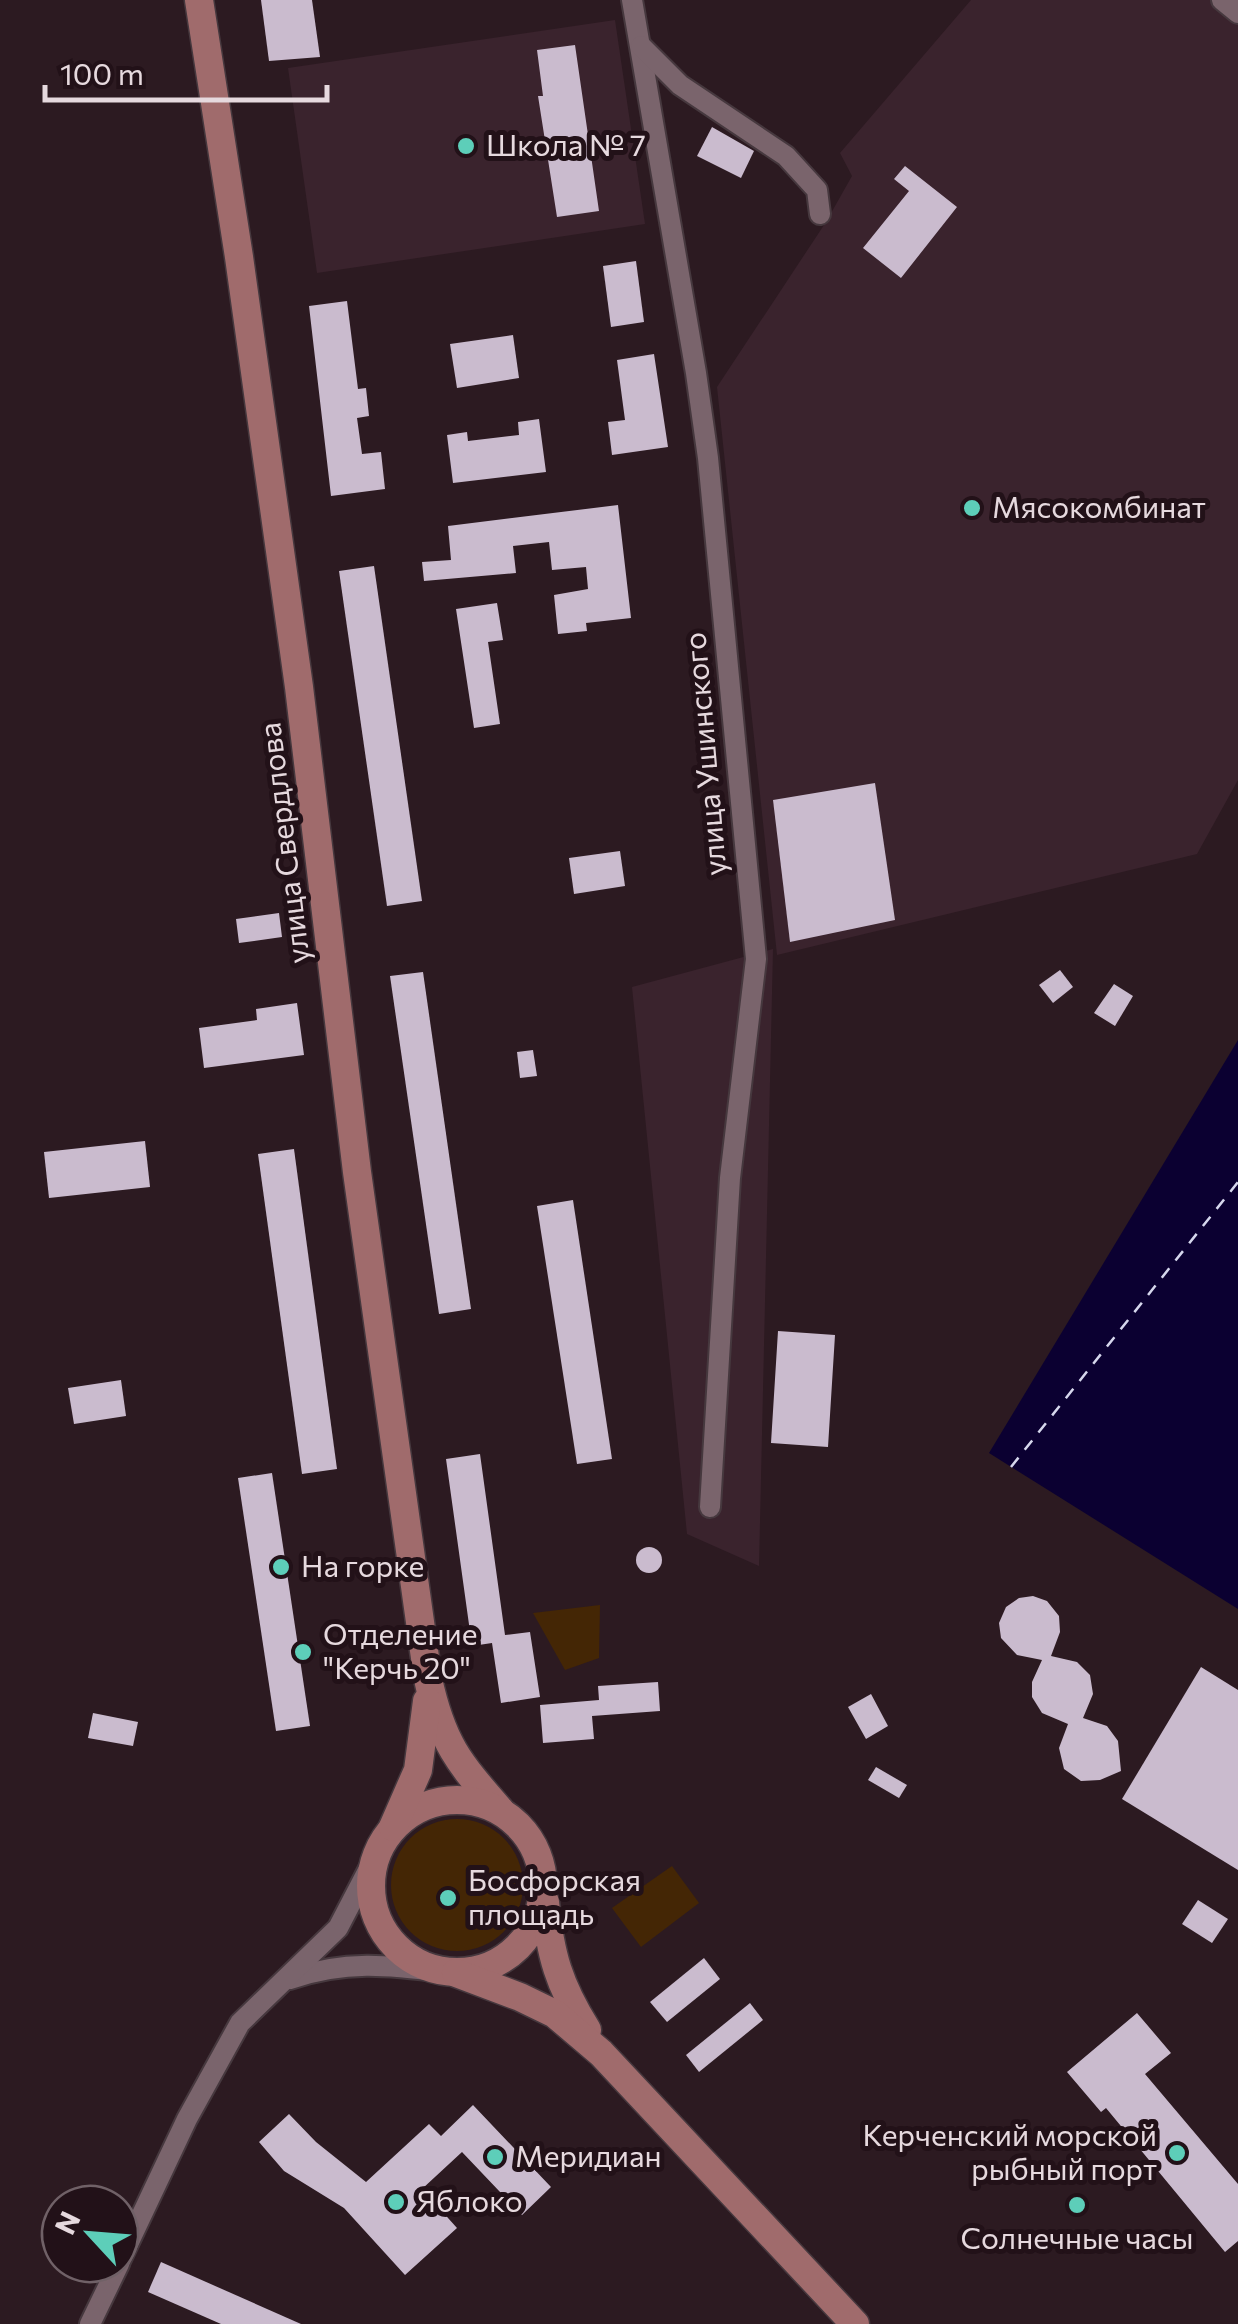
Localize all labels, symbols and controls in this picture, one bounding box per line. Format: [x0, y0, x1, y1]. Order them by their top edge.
scale bar [45, 40, 328, 102]
text: 100 m [60, 54, 144, 91]
place label: Школа № 7 [486, 125, 646, 162]
marker: Школа № 7 [455, 135, 477, 157]
place label: Мясокомбинат [992, 487, 1206, 524]
marker: Мясокомбинат [961, 497, 983, 519]
street label: улица Ушинского [674, 631, 733, 878]
street label: улица Свердлова [249, 721, 316, 966]
place label: На горке [301, 1546, 424, 1583]
marker: На горке [270, 1556, 292, 1578]
place label: Отделение "Керчь 20" [323, 1614, 478, 1685]
marker: Отделение "Керчь 20" [292, 1641, 314, 1663]
place label: Босфорская площадь [468, 1860, 641, 1931]
marker: Босфорская площадь [437, 1887, 459, 1909]
place label: Керченский морской рыбный порт [863, 2115, 1157, 2186]
place label: Меридиан [515, 2136, 662, 2173]
marker: Керченский морской рыбный порт [1166, 2142, 1188, 2164]
marker: Меридиан [484, 2146, 506, 2168]
place label: Яблоко [416, 2181, 523, 2218]
north arrow [40, 2184, 140, 2284]
marker: Яблоко [385, 2191, 407, 2213]
marker: Солнечные часы [1066, 2194, 1088, 2216]
text: N [47, 2206, 87, 2239]
place label: Солнечные часы [961, 2218, 1193, 2255]

